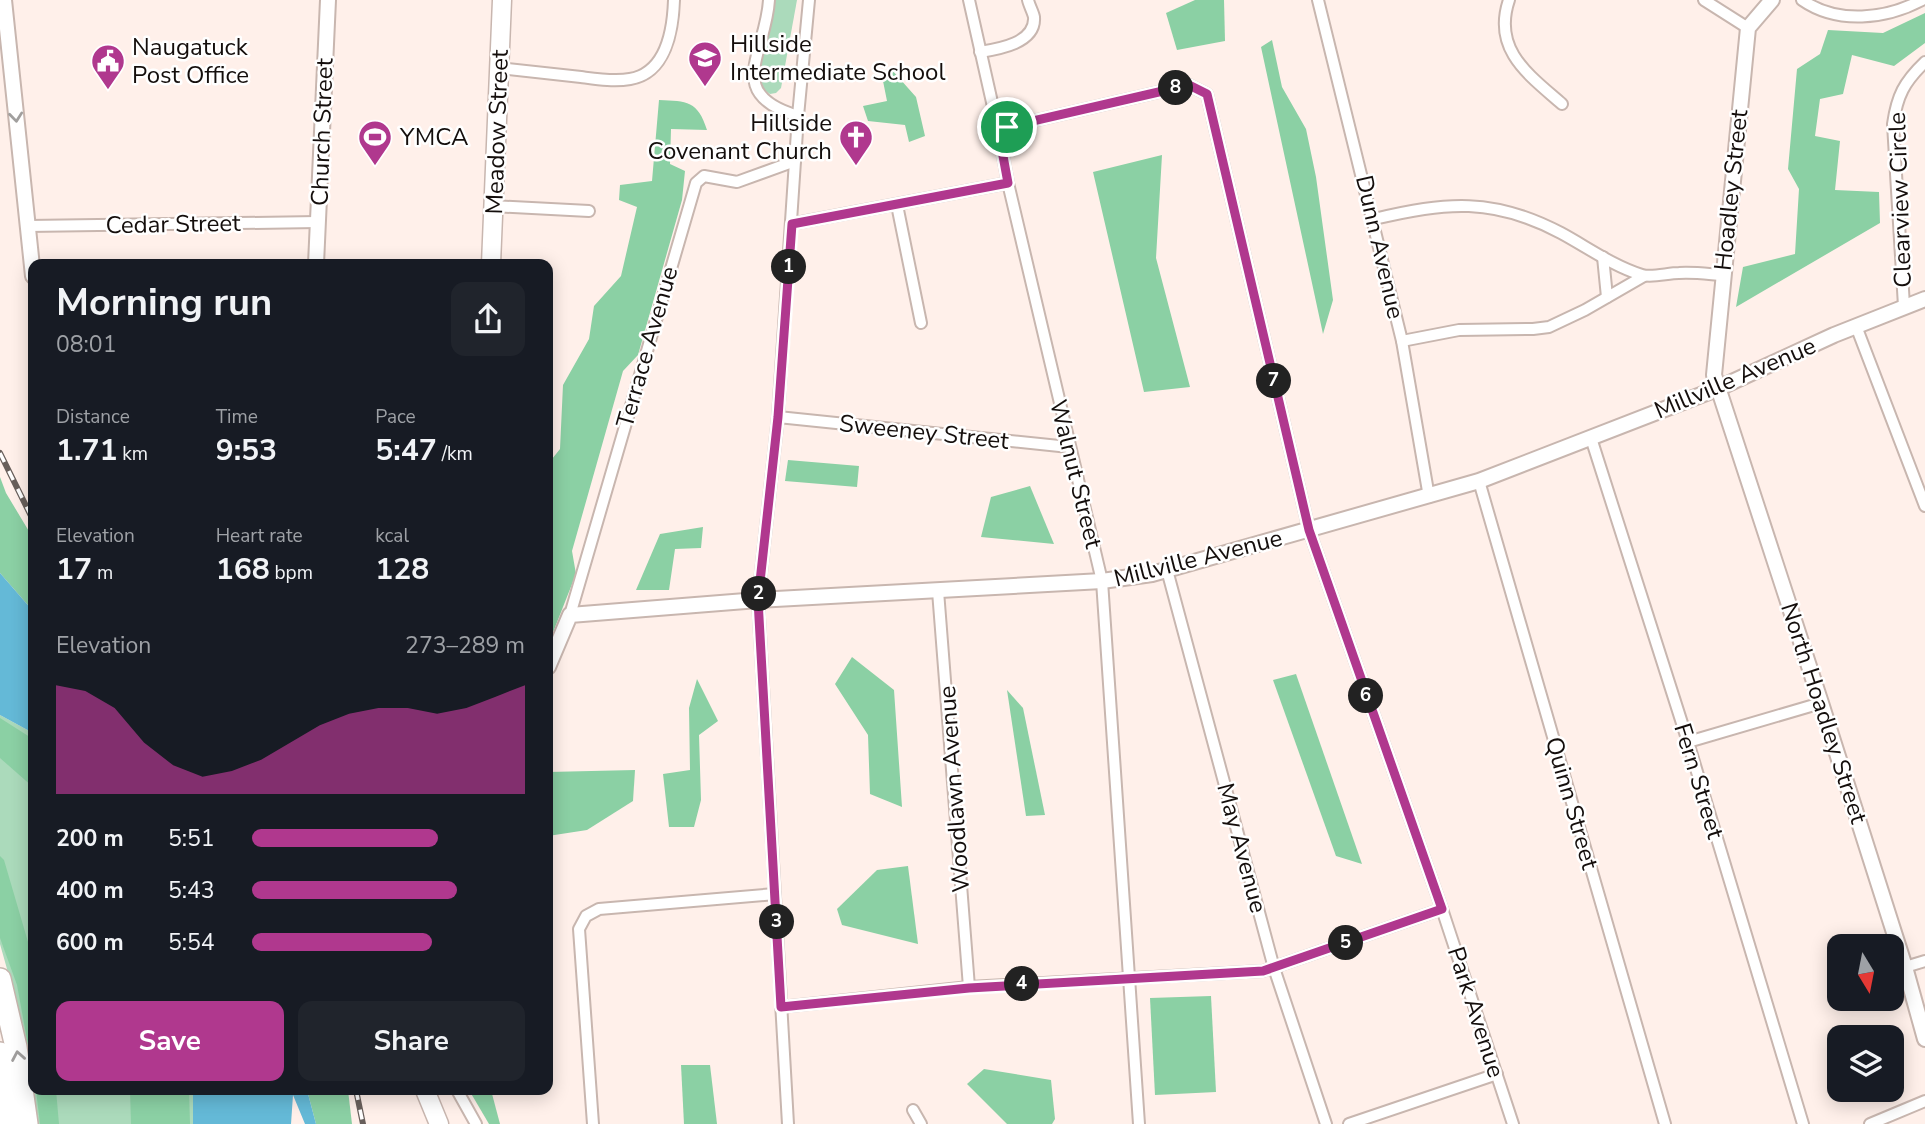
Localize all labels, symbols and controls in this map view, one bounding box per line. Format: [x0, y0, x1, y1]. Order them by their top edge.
place label: Hillside Intermediate School [730, 28, 946, 88]
place label: Naugatuck Post Office [132, 31, 249, 91]
school or university icon: Hillside Intermediate School [686, 39, 724, 88]
public building icon: Naugatuck Post Office [89, 42, 127, 91]
street label: Meadow Street [478, 48, 516, 215]
street label: Church Street [303, 57, 341, 207]
pin: 8 [1158, 70, 1194, 106]
text: 8 [1170, 74, 1181, 100]
pin [977, 97, 1037, 157]
place label: Hillside Covenant Church [648, 107, 832, 167]
street label: Hoadley Street [1707, 107, 1755, 272]
icon: arrive [988, 108, 1026, 146]
one-way arrow [8, 111, 23, 122]
street label: Clearview Circle [1881, 112, 1919, 288]
sports icon: YMCA [356, 118, 394, 167]
church icon: Hillside Covenant Church [837, 118, 875, 167]
place label: YMCA [399, 121, 469, 153]
street label: Dunn Avenue [1348, 172, 1412, 322]
street label: Cedar Street [105, 207, 241, 241]
pin: 1 [772, 250, 806, 284]
text: 1 [783, 253, 794, 279]
street label: Terrace Avenue [609, 262, 685, 432]
text: Morning run [56, 277, 272, 328]
button: share [451, 282, 525, 356]
text: 08:01 [56, 329, 116, 360]
street label: Millville Avenue [1649, 330, 1821, 426]
pin: 7 [1256, 364, 1292, 398]
text: 7 [1268, 367, 1279, 393]
street label: Walnut Street [1042, 396, 1110, 552]
text: Distance [56, 404, 130, 430]
text: Time [216, 404, 258, 430]
text: Pace [375, 404, 416, 430]
street label: Sweeney Street [838, 407, 1011, 457]
text: 1.71 [56, 430, 117, 471]
text: 9:53 [216, 430, 277, 471]
text: 5:47 [375, 430, 437, 471]
text: km [117, 441, 148, 467]
text: /km [437, 441, 473, 467]
street label: Millville Avenue [1110, 522, 1286, 594]
text: Elevation [56, 523, 135, 549]
text: Heart rate [216, 523, 303, 549]
text: kcal [375, 523, 409, 549]
text: 17 [56, 549, 92, 590]
text: 168 [216, 549, 270, 590]
text: 128 [375, 549, 429, 590]
text: m [92, 560, 113, 586]
text: bpm [270, 560, 313, 586]
pin: 2 [742, 576, 776, 612]
text: 2 [753, 580, 764, 606]
street label: North Hoadley Street [1773, 598, 1875, 828]
text: Elevation [56, 630, 151, 661]
text: 273–289 m [405, 630, 525, 661]
pin: 6 [1348, 678, 1384, 714]
text: 6 [1360, 682, 1371, 708]
street label: Woodlawn Avenue [931, 685, 977, 893]
street label: Fern Street [1666, 719, 1732, 843]
street label: Quinn Street [1538, 733, 1606, 874]
street label: May Avenue [1209, 779, 1275, 917]
text: 200 m [56, 823, 124, 854]
text: 5:51 [168, 823, 215, 854]
text: 400 m [56, 875, 124, 906]
text: 5:43 [168, 875, 215, 906]
pin: 3 [760, 904, 794, 940]
text: 3 [771, 908, 782, 934]
pin: 5 [1328, 926, 1364, 960]
text: 600 m [56, 927, 124, 958]
text: 5:54 [168, 927, 215, 958]
text: 5 [1340, 929, 1351, 955]
north arrow [1827, 934, 1904, 1012]
map controls [1827, 934, 1904, 1102]
street label: Park Avenue [1440, 942, 1512, 1082]
pin: 4 [1004, 967, 1040, 1002]
text: 4 [1016, 970, 1027, 996]
button: Save [56, 1001, 284, 1081]
button: Share [298, 1001, 525, 1081]
button: layers [1827, 1025, 1904, 1102]
one-way arrow [11, 1051, 26, 1063]

